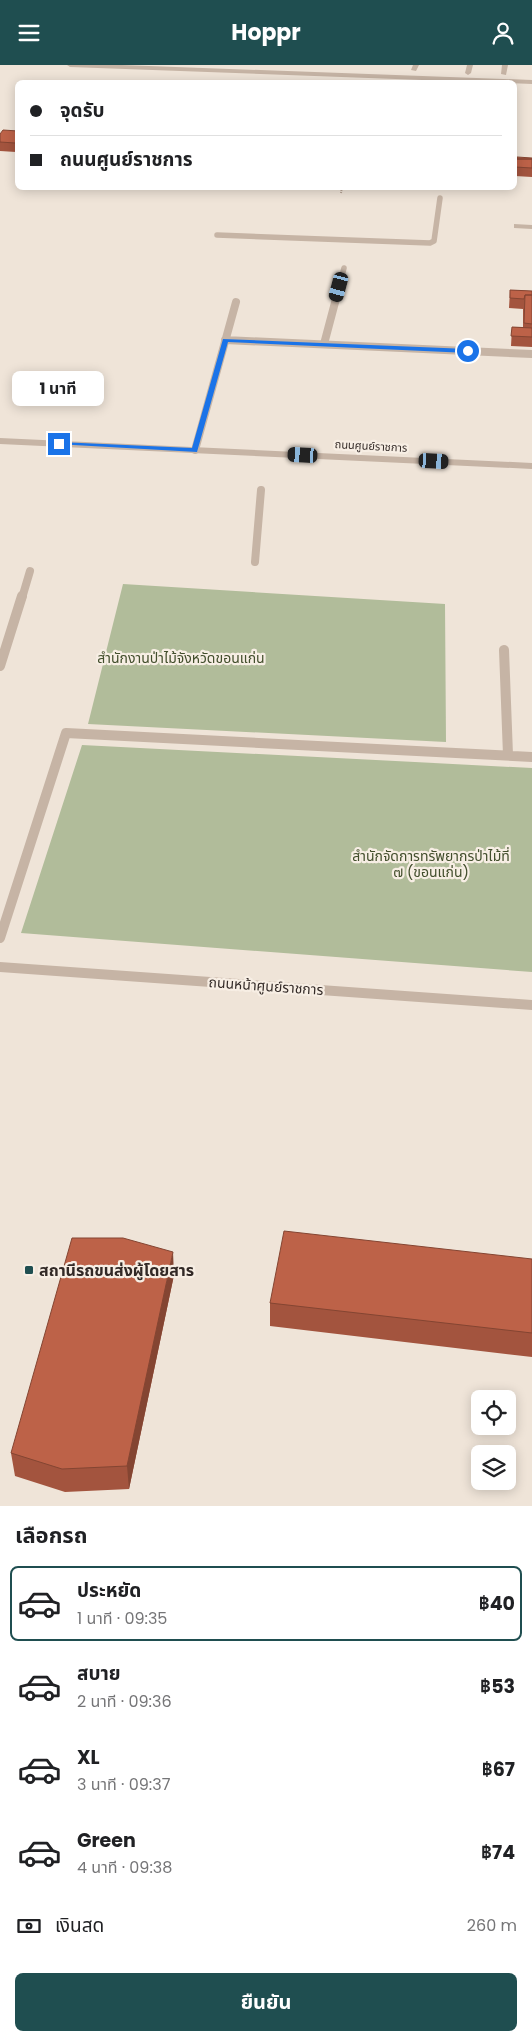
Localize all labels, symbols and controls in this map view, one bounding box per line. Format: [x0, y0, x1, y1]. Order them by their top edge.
text: Hoppr [231, 17, 301, 48]
icon: menu [15, 19, 43, 47]
icon: person [489, 19, 517, 47]
text: จุดรับ [60, 97, 105, 124]
text: ถนนศูนย์ราชการ [60, 146, 193, 173]
car [327, 271, 350, 303]
route start [457, 340, 479, 362]
callout: 1 นาที [13, 371, 105, 407]
text: 1 นาที [39, 377, 77, 400]
route end [48, 433, 70, 455]
street label: ถนนศูนย์ราชการ [334, 436, 408, 456]
car [287, 447, 318, 463]
car [418, 453, 449, 469]
park label: สำนักงานป่าไม้จังหวัดขอนแก่น [97, 648, 265, 668]
park label: สำนักจัดการทรัพยากรป่าไม้ที่ ๗ (ขอนแก่น) [352, 846, 510, 882]
street label: ถนนหน้าศูนย์ราชการ [208, 972, 324, 1000]
place label: สถานีรถขนส่งผู้โดยสาร [39, 1259, 194, 1282]
marker: สถานีรถขนส่งผู้โดยสาร [23, 1264, 35, 1276]
map controls [471, 1390, 516, 1490]
button: locate [471, 1390, 516, 1435]
button: layers [471, 1445, 516, 1490]
text: เลือกรถ [15, 1520, 88, 1551]
text: ประหยัด [77, 1577, 141, 1604]
icon: car [17, 1581, 62, 1626]
text: ฿40 [479, 1590, 515, 1617]
text: 1 นาที · 09:35 [77, 1607, 167, 1630]
text: สบาย [77, 1660, 121, 1687]
icon: car [17, 1664, 62, 1709]
text: ฿53 [480, 1673, 515, 1700]
text: 2 นาที · 09:36 [77, 1690, 172, 1713]
text: XL [77, 1744, 100, 1771]
icon: car [17, 1747, 62, 1792]
text: ฿67 [482, 1756, 515, 1783]
text: 3 นาที · 09:37 [77, 1773, 170, 1796]
text: Green [77, 1827, 136, 1854]
icon: car [17, 1830, 62, 1875]
text: ฿74 [481, 1839, 515, 1866]
text: 4 นาที · 09:38 [77, 1856, 172, 1879]
icon: cash [15, 1912, 43, 1940]
text: เงินสด [55, 1912, 104, 1939]
text: 260 m [467, 1914, 517, 1937]
button: ยืนยัน [15, 1973, 517, 2031]

